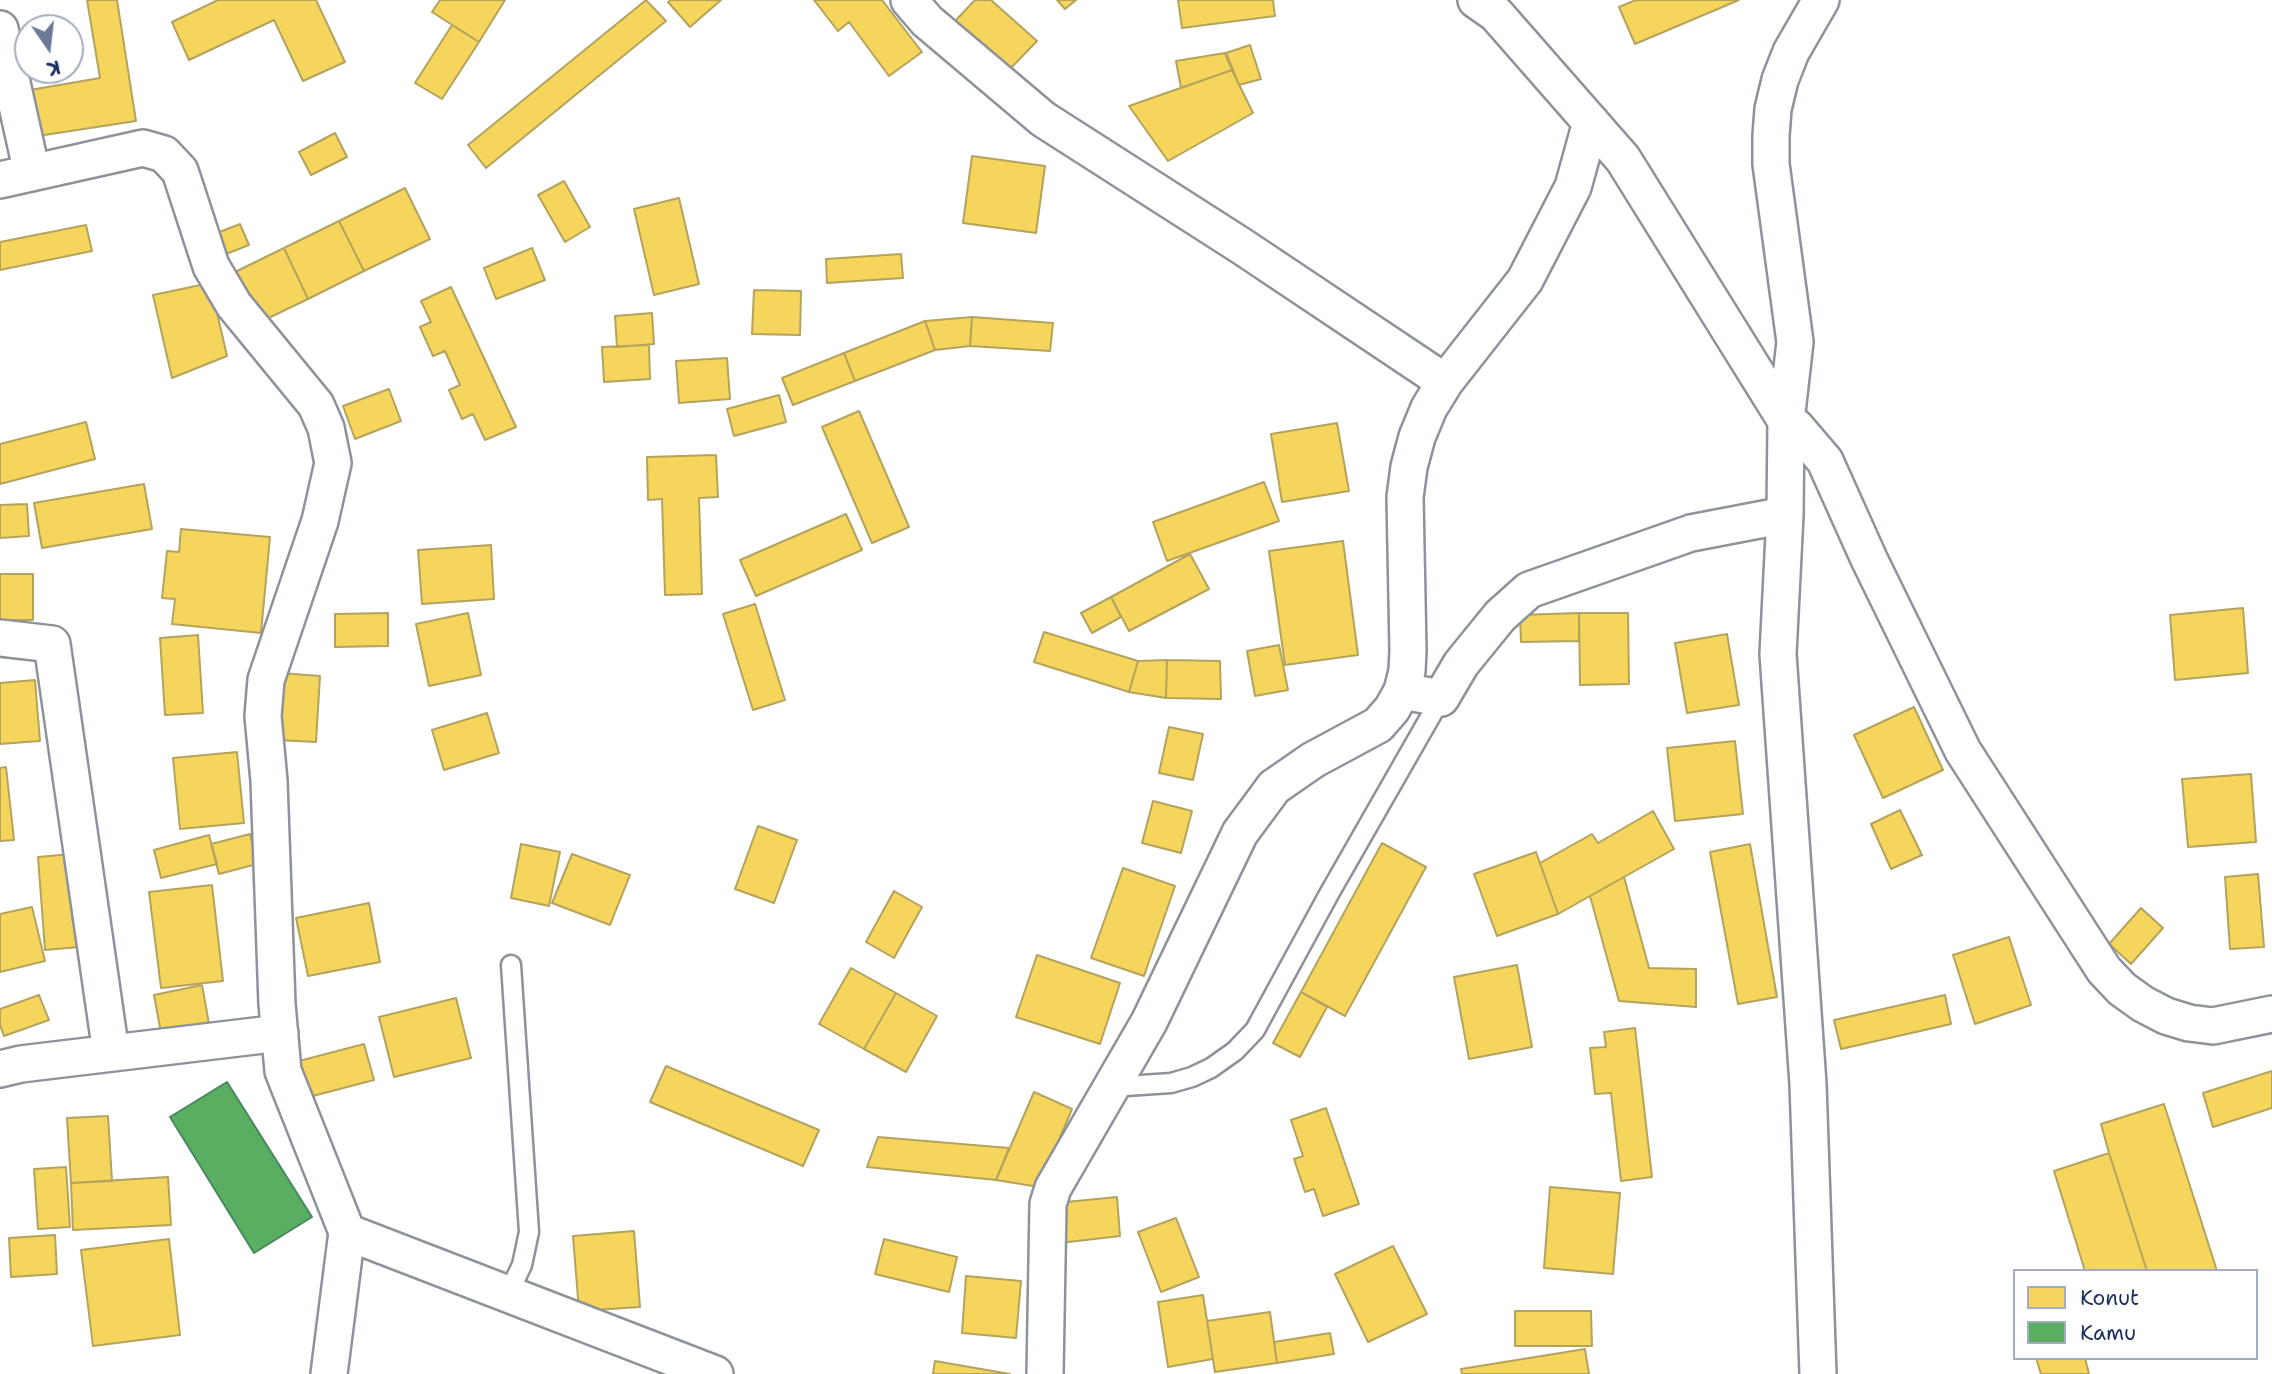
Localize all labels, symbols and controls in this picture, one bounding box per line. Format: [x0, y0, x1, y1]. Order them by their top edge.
north arrow [14, 14, 84, 84]
text: K [44, 54, 63, 82]
legend [2013, 1269, 2258, 1360]
text: Konut [2080, 1284, 2139, 1312]
text: Kamu [2080, 1319, 2136, 1347]

